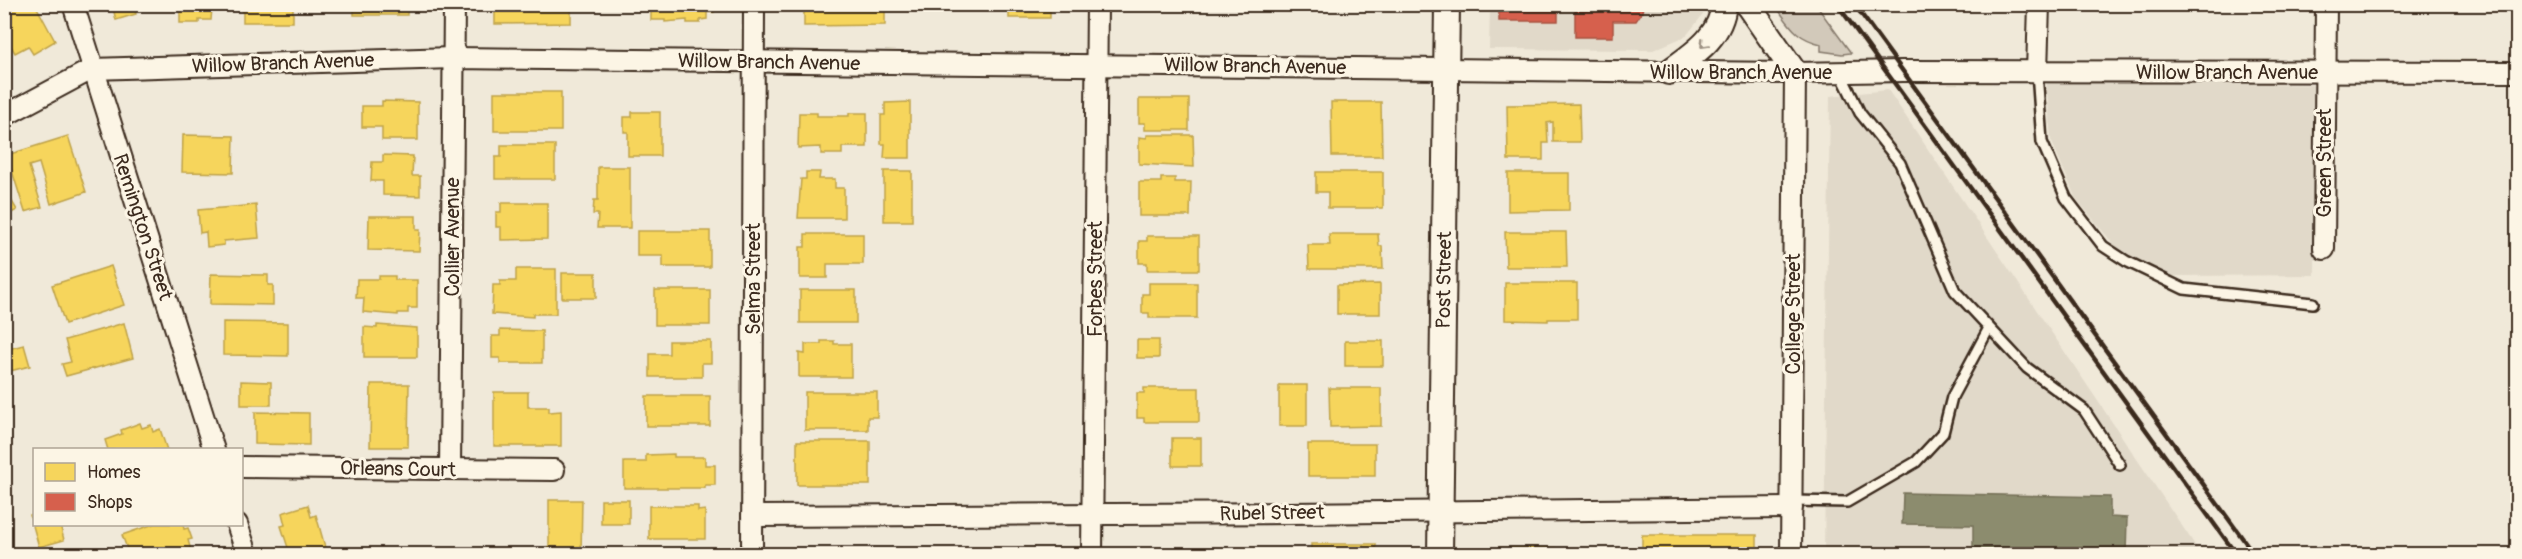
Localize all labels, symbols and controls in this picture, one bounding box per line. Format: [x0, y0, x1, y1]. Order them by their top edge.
one-way arrow [1700, 37, 1711, 47]
street label: Willow Branch Avenue [191, 47, 375, 79]
street label: Willow Branch Avenue [678, 48, 861, 76]
street label: Willow Branch Avenue [1164, 52, 1347, 80]
street label: Willow Branch Avenue [1650, 60, 1832, 85]
street label: Willow Branch Avenue [2136, 60, 2318, 85]
street label: Green Street [2312, 107, 2337, 218]
street label: Remington Street [108, 151, 179, 304]
street label: Collier Avenue [440, 177, 465, 296]
street label: Forbes Street [1083, 220, 1108, 337]
street label: Selma Street [741, 222, 766, 335]
street label: Post Street [1430, 230, 1457, 329]
street label: College Street [1781, 253, 1806, 374]
legend [33, 448, 243, 526]
street label: Orleans Court [340, 455, 457, 483]
text: Homes [87, 461, 140, 484]
text: Shops [87, 491, 132, 514]
street label: Rubel Street [1219, 500, 1325, 526]

